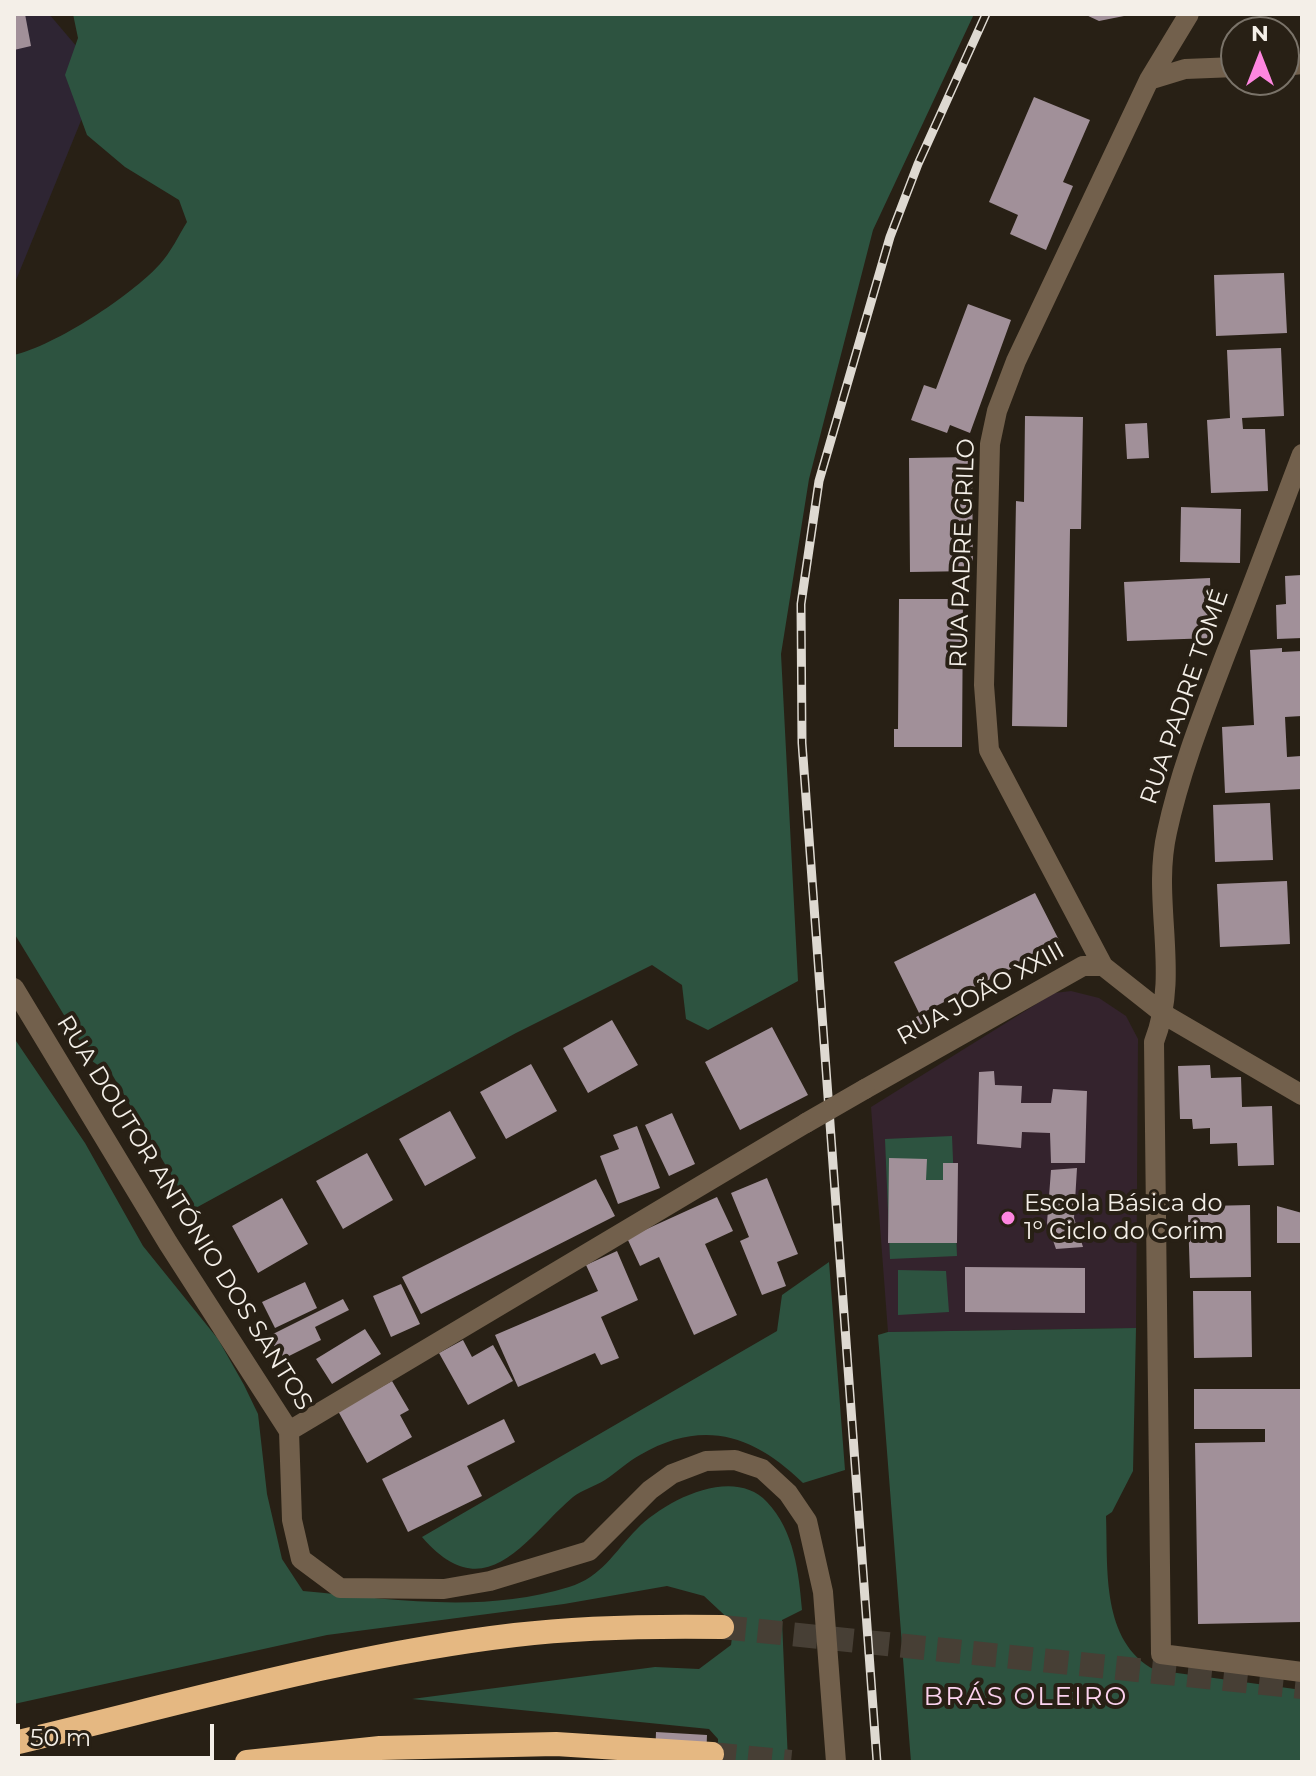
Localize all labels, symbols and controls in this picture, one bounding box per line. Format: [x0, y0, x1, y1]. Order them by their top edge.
north arrow [1220, 16, 1300, 96]
text: N [1251, 20, 1269, 47]
street label: RUA PADRE GRILO [945, 438, 981, 668]
street label: RUA PADRE TOMÉ [1135, 586, 1235, 808]
street label: RUA JOÃO XXIII [892, 936, 1070, 1052]
street label: RUA DOUTOR ANTÓNIO DOS SANTOS [50, 1010, 318, 1416]
place label: Escola Básica do 1º Ciclo do Corim [1024, 1190, 1224, 1246]
marker: Escola Básica do 1º Ciclo do Corim [999, 1209, 1017, 1227]
district label: BRÁS OLEIRO [924, 1681, 1128, 1713]
scale bar [20, 1708, 218, 1758]
text: 50 m [30, 1723, 91, 1752]

